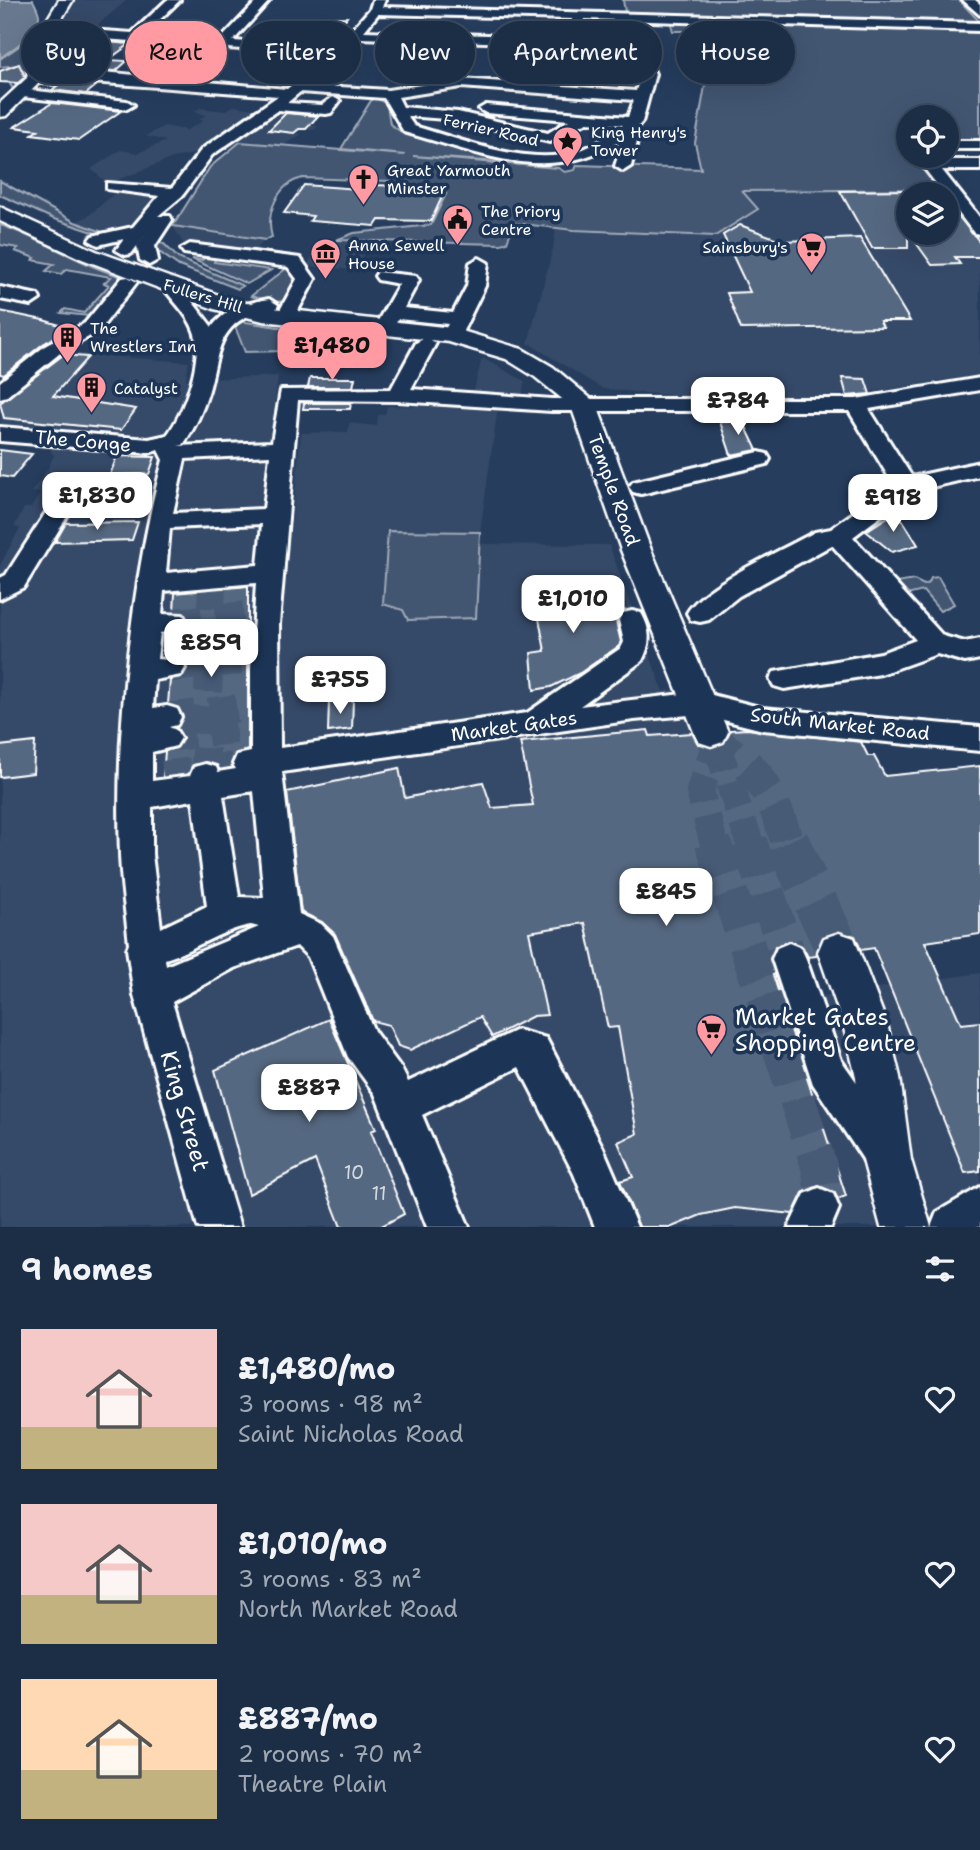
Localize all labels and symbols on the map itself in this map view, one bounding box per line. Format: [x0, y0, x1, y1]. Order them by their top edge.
street label: Ferrier Road [441, 109, 541, 151]
place label: King Henry's Tower [591, 122, 687, 161]
place icon: King Henry's Tower [551, 124, 585, 168]
place label: Great Yarmouth Minster [387, 160, 511, 199]
church icon: Great Yarmouth Minster [347, 162, 381, 206]
place label: The Priory Centre [481, 201, 561, 240]
public building icon: The Priory Centre [441, 203, 475, 247]
supermarket icon: Sainsbury's [794, 230, 828, 274]
place label: Anna Sewell House [348, 235, 444, 274]
museum icon: Anna Sewell House [308, 237, 342, 281]
place label: Sainsbury's [703, 237, 788, 258]
street label: Fullers Hill [161, 274, 245, 318]
place label: The Wrestlers Inn [90, 318, 197, 357]
building icon: The Wrestlers Inn [50, 320, 84, 364]
pin: £1,480 [275, 322, 389, 382]
building icon: Catalyst [74, 371, 108, 415]
place label: Catalyst [114, 378, 178, 399]
pin: £784 [697, 378, 779, 437]
street label: The Conge [34, 424, 132, 458]
street label: Temple Road [582, 431, 646, 549]
pin: £1,830 [40, 472, 154, 532]
pin: £918 [852, 475, 934, 534]
pin: £1,010 [516, 576, 630, 635]
pin: £859 [170, 620, 252, 679]
pin: £755 [299, 656, 381, 716]
street label: South Market Road [749, 702, 931, 746]
street label: Market Gates [449, 705, 579, 747]
pin: £845 [625, 869, 707, 928]
place label: Market Gates Shopping Centre [735, 1002, 916, 1058]
supermarket icon: Market Gates Shopping Centre [695, 1013, 729, 1057]
street label: King Street [153, 1047, 217, 1175]
pin: £887 [268, 1064, 350, 1124]
house number: 10 [344, 1160, 364, 1185]
house number: 11 [371, 1181, 387, 1206]

